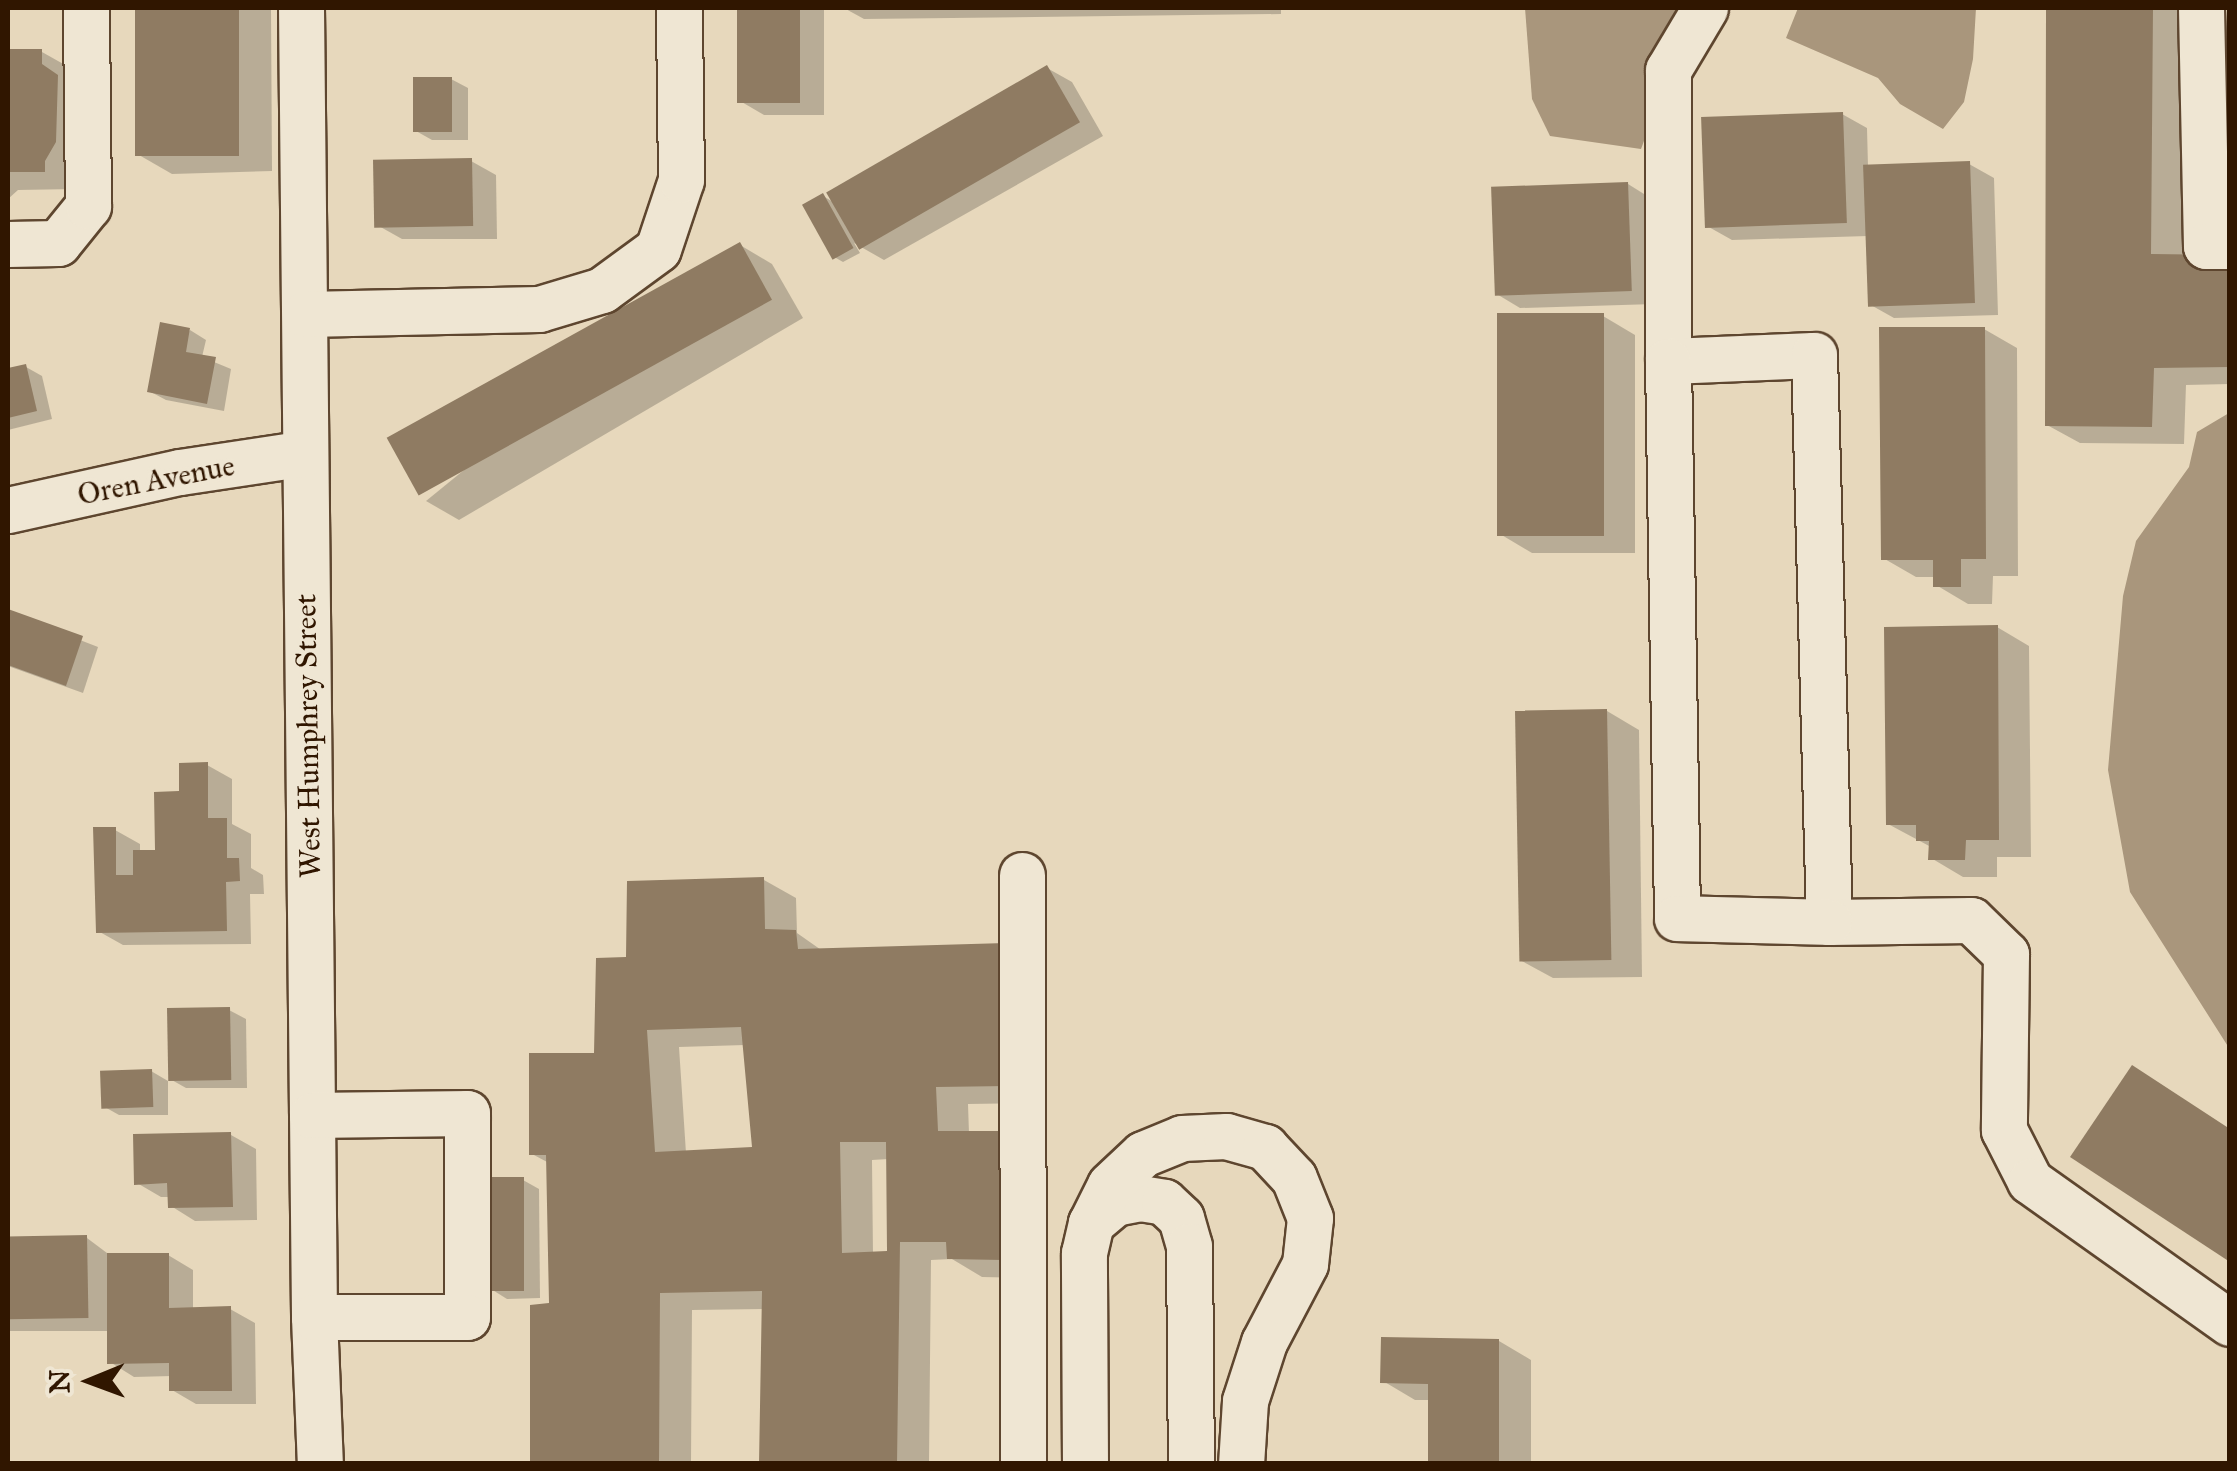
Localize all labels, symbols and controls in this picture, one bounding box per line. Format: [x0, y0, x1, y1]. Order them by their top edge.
street label: Oren Avenue [74, 447, 238, 513]
street label: West Humphrey Street [288, 593, 328, 879]
north arrow [40, 1331, 140, 1431]
text: N [42, 1369, 77, 1394]

